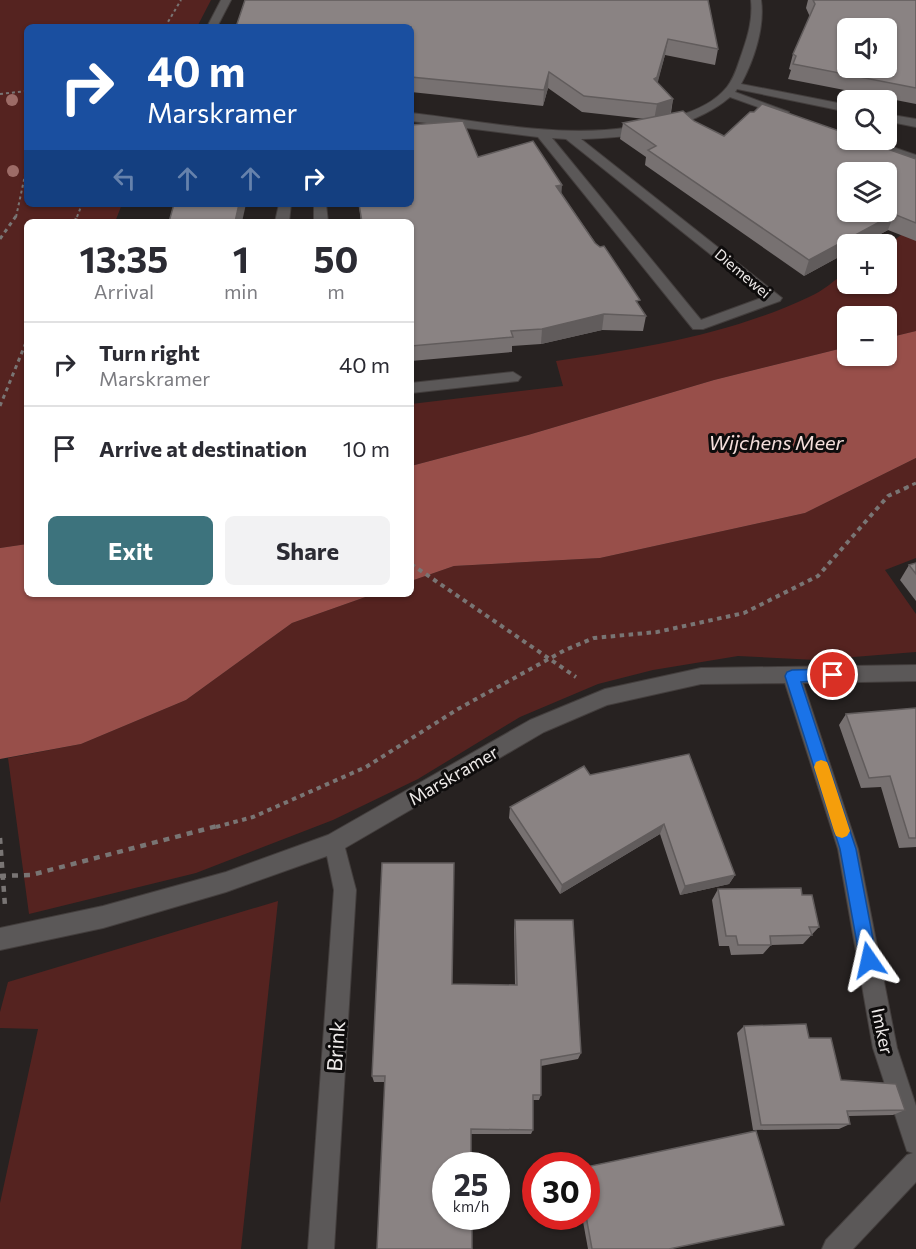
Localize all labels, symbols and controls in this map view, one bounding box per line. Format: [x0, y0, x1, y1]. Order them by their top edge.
map controls [837, 18, 897, 366]
button: sound [837, 18, 897, 78]
text: 40 m [147, 44, 245, 96]
icon: right [48, 48, 126, 126]
button: search [837, 90, 897, 150]
text: Marskramer [147, 96, 297, 129]
icon: left [108, 162, 141, 195]
icon: ahead [171, 162, 204, 195]
icon: ahead [234, 162, 267, 195]
icon: right [297, 162, 330, 195]
button: layers [837, 162, 897, 222]
button: + [837, 234, 897, 294]
text: 13:35 [80, 236, 168, 280]
text: 1 [233, 236, 249, 280]
text: 50 [314, 236, 358, 280]
street label: Diemewei [711, 245, 775, 301]
text: Arrival [94, 279, 154, 303]
text: min [224, 279, 258, 303]
text: m [327, 279, 345, 303]
button: − [837, 306, 897, 366]
text: Turn right [99, 339, 200, 366]
icon: right [48, 348, 81, 381]
text: 40 m [339, 351, 390, 378]
text: Marskramer [99, 366, 210, 390]
water label: Wijchens Meer [708, 430, 845, 454]
icon: arrive [48, 432, 81, 465]
text: Arrive at destination [99, 435, 307, 462]
text: 10 m [343, 435, 390, 462]
button: Exit [48, 516, 213, 585]
button: Share [225, 516, 390, 585]
pin [807, 649, 858, 700]
icon: arrive [816, 658, 849, 691]
street label: Marskramer [404, 740, 502, 810]
position arrow [837, 928, 901, 992]
street label: Imker [867, 1006, 899, 1056]
street label: Brink [321, 1020, 349, 1072]
speed limit sign: 30 [522, 1152, 600, 1230]
text: 25 [454, 1165, 488, 1202]
text: km/h [453, 1197, 489, 1215]

